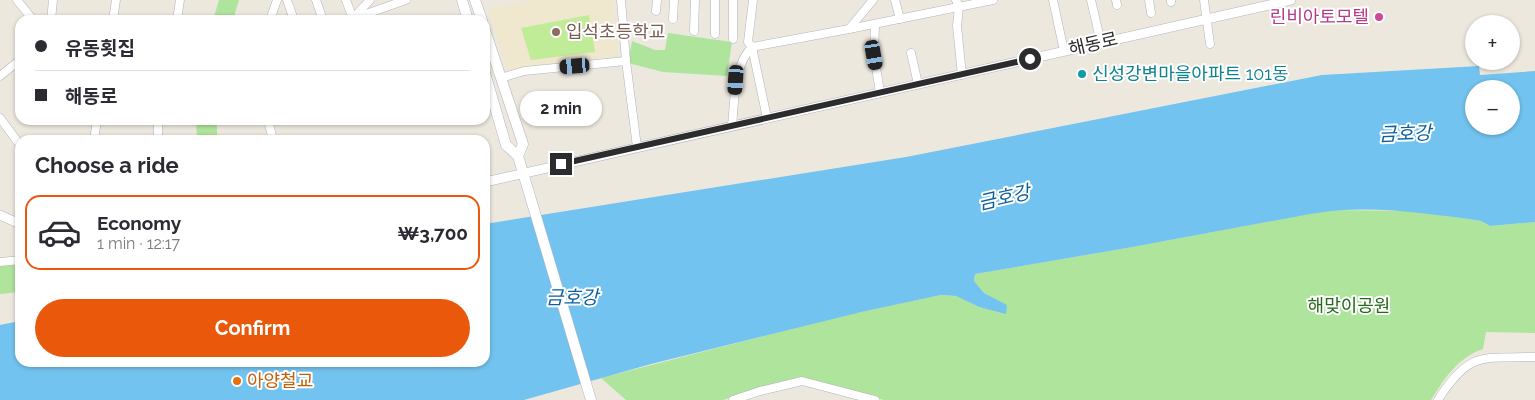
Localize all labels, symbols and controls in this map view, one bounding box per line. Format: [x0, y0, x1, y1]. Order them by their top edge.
place label: 린비아토모텔 [1270, 6, 1369, 27]
marker: 린비아토모텔 [1373, 11, 1385, 23]
map controls [1465, 15, 1520, 135]
button: + [1465, 15, 1520, 70]
place label: 입석초등학교 [566, 21, 665, 42]
marker: 입석초등학교 [550, 26, 562, 38]
street label: 해동로 [1066, 28, 1119, 59]
text: 유동횟집 [65, 37, 135, 59]
car [864, 39, 883, 71]
route start [1019, 48, 1041, 70]
car [559, 57, 590, 75]
place label: 신성강변마을아파트 101동 [1092, 63, 1289, 84]
car [727, 65, 744, 95]
marker: 신성강변마을아파트 101동 [1076, 68, 1088, 80]
button: − [1465, 80, 1520, 135]
text: 해동로 [65, 85, 117, 107]
callout: 2 min [520, 91, 602, 126]
text: 2 min [540, 99, 582, 118]
water label: 금호강 [1378, 121, 1434, 145]
text: Choose a ride [35, 152, 179, 178]
route end [550, 153, 572, 175]
water label: 금호강 [976, 180, 1034, 214]
icon: car [37, 210, 82, 255]
text: Economy [97, 212, 181, 234]
text: ₩3,700 [398, 222, 468, 244]
text: 1 min · 12:17 [97, 234, 180, 253]
water label: 금호강 [546, 286, 601, 308]
park label: 해맞이공원 [1308, 295, 1390, 316]
button: Confirm [35, 299, 470, 357]
place label: 아양철교 [247, 370, 313, 391]
marker: 아양철교 [231, 375, 243, 387]

